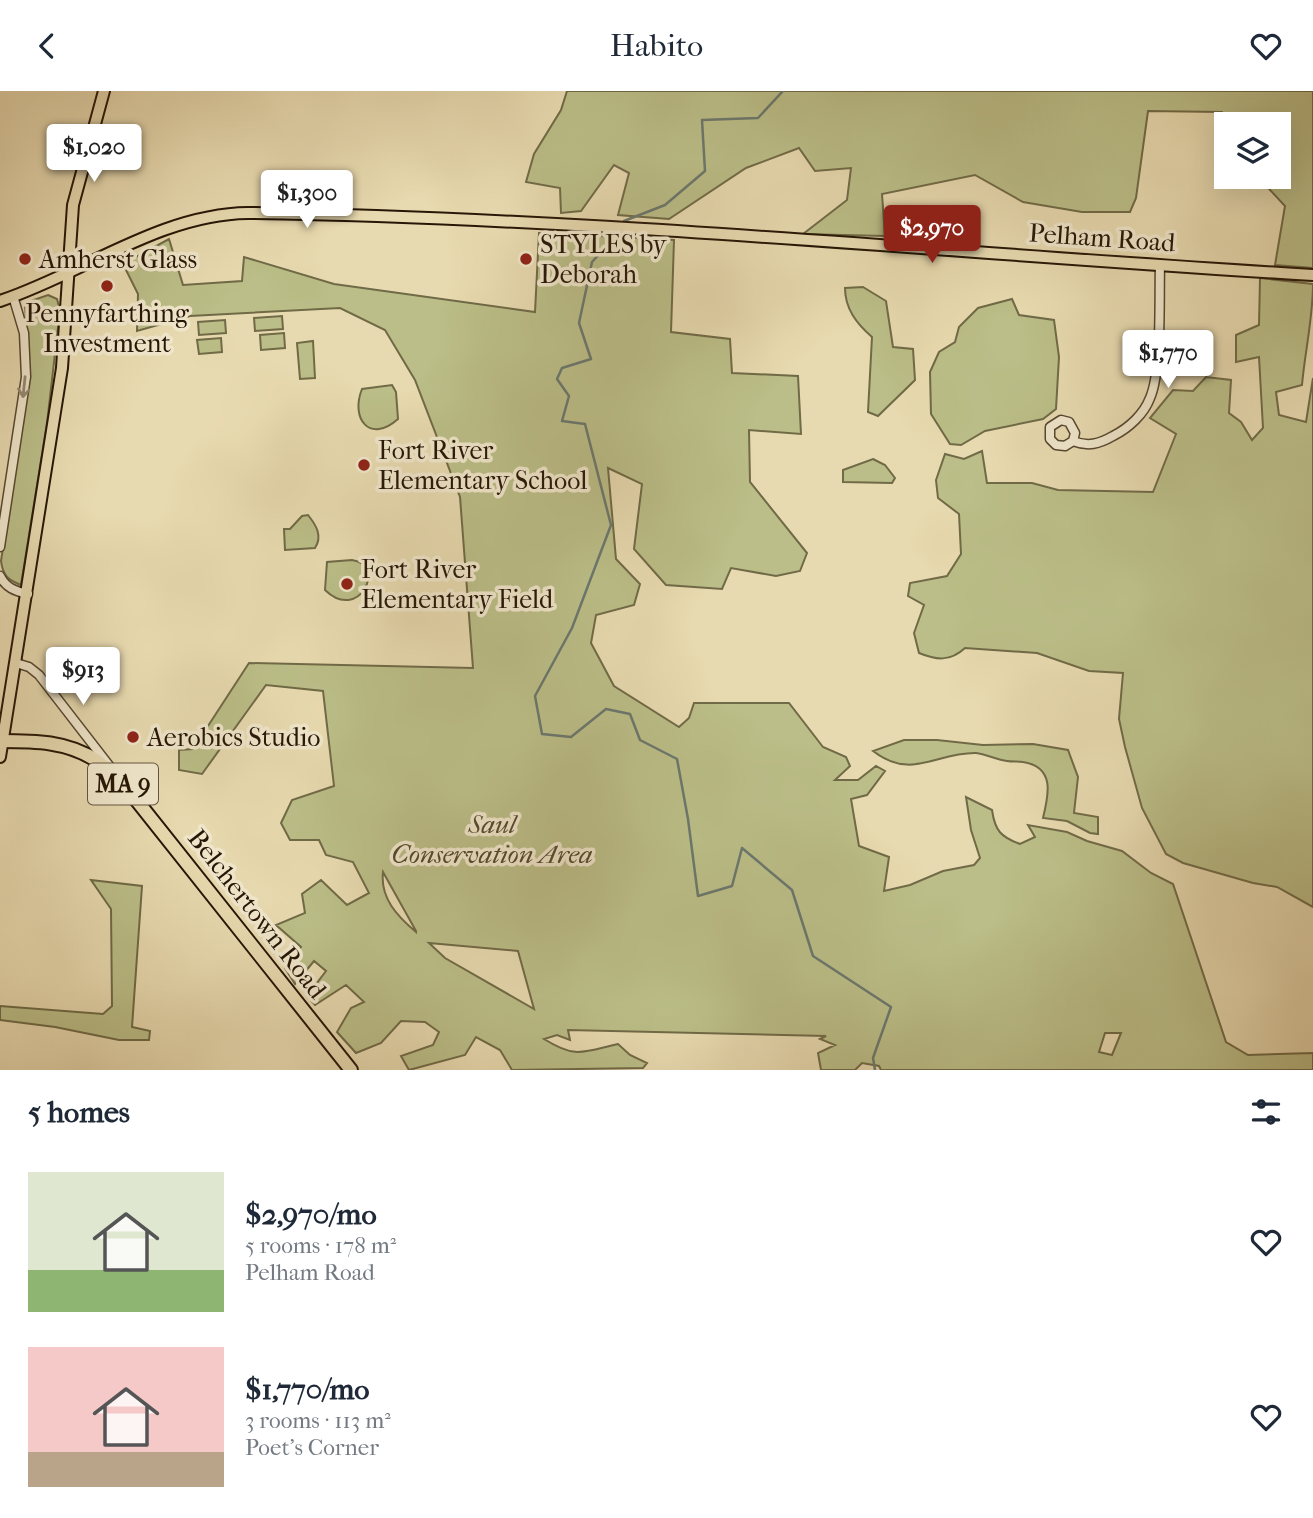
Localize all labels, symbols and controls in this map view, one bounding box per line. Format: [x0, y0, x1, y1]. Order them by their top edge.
icon: back [28, 27, 66, 65]
text: Habito [610, 27, 703, 64]
icon: heart [1247, 27, 1285, 65]
map controls [1214, 112, 1291, 189]
button: layers [1214, 112, 1291, 189]
pin: $1,020 [37, 125, 151, 184]
text: $1,020 [63, 133, 125, 160]
pin: $1,300 [250, 171, 364, 230]
text: $1,300 [277, 179, 337, 206]
pin: $2,970 [875, 205, 989, 265]
text: $2,970 [900, 214, 964, 241]
street label: Pelham Road [1028, 217, 1177, 259]
place label: STYLES by Deborah [540, 229, 668, 290]
place label: Amherst Glass [38, 244, 197, 275]
marker: Amherst Glass [17, 251, 33, 267]
marker: STYLES by Deborah [518, 251, 534, 267]
marker: Pennyfarthing Investment [99, 278, 115, 294]
place label: Pennyfarthing Investment [25, 298, 190, 359]
pin: $1,770 [1111, 331, 1225, 390]
text: $1,770 [1138, 339, 1198, 366]
one-way arrow [18, 376, 31, 398]
place label: Fort River Elementary School [378, 435, 587, 496]
marker: Fort River Elementary School [356, 457, 372, 473]
place label: Fort River Elementary Field [361, 554, 554, 615]
marker: Fort River Elementary Field [339, 576, 355, 592]
pin: $913 [42, 647, 124, 707]
text: $913 [62, 656, 104, 683]
place label: Aerobics Studio [146, 722, 320, 753]
marker: Aerobics Studio [125, 729, 141, 745]
road number: MA 9 [88, 763, 158, 805]
park label: Saul Conservation Area [391, 809, 593, 870]
street label: Belchertown Road [181, 823, 333, 1006]
icon: filters [1247, 1093, 1285, 1131]
text: 5 homes [28, 1095, 130, 1130]
text: $2,970/mo [245, 1197, 377, 1232]
icon: home [84, 1200, 168, 1284]
icon: heart [1247, 1223, 1285, 1261]
text: 5 rooms · 178 m² [245, 1232, 396, 1259]
text: Pelham Road [245, 1259, 375, 1286]
text: $1,770/mo [245, 1372, 370, 1407]
icon: home [84, 1375, 168, 1459]
icon: heart [1247, 1398, 1285, 1436]
text: 3 rooms · 113 m² [245, 1407, 391, 1434]
text: Poet's Corner [245, 1434, 379, 1461]

